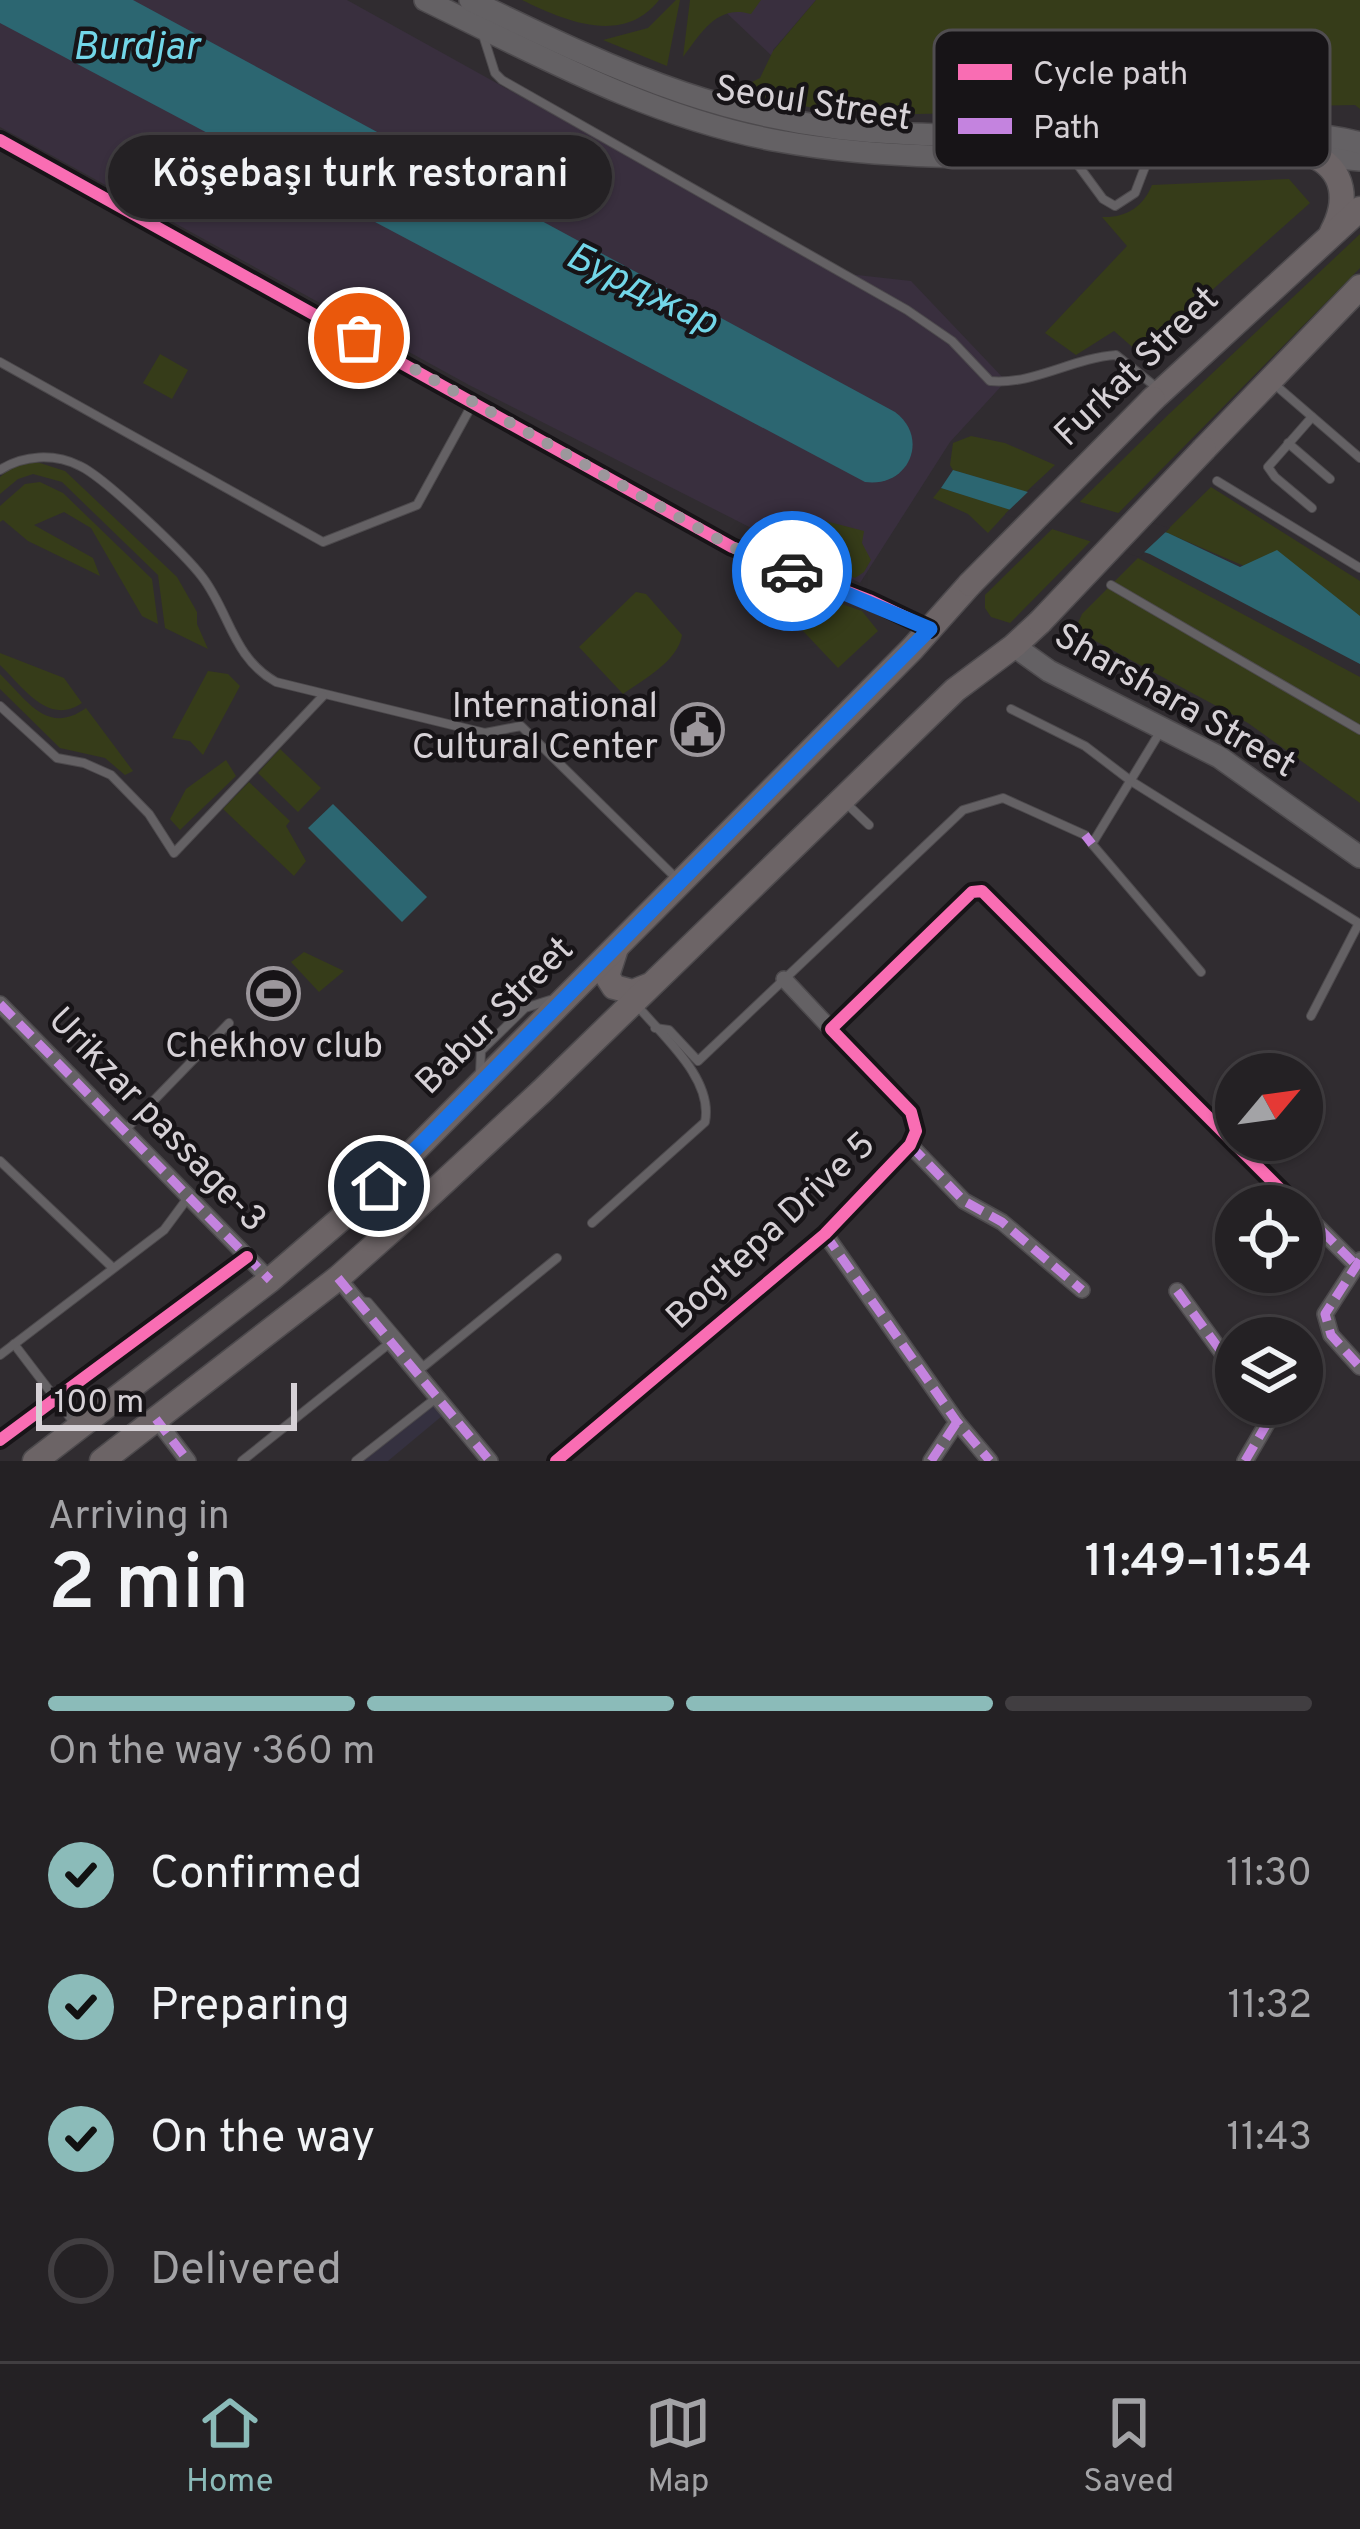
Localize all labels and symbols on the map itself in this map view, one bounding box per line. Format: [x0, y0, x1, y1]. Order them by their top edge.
water label: Burdjar [73, 25, 203, 74]
legend [934, 30, 1330, 168]
text: Cycle path [1033, 55, 1188, 97]
street label: Seoul Street [711, 67, 915, 143]
text: Path [1033, 109, 1100, 151]
callout: Köşebaşı turk restorani [107, 134, 611, 218]
water label: Бурджар [557, 233, 726, 349]
street label: Furkat Street [1046, 278, 1230, 458]
pin [308, 287, 410, 389]
courier [732, 511, 852, 631]
street label: Sharshara Street [1045, 614, 1303, 790]
place label: International Cultural Center [412, 685, 658, 772]
public building icon: International Cultural Center [669, 701, 725, 757]
street label: Babur Street [407, 928, 585, 1106]
sports icon: Chekhov club [246, 965, 302, 1021]
street label: Urikzar passage-3 [37, 999, 275, 1243]
place label: Chekhov club [165, 1025, 383, 1071]
north arrow [1215, 1053, 1323, 1161]
street label: Bog'tepa Drive 5 [658, 1123, 886, 1341]
pin [328, 1135, 430, 1237]
scale bar [36, 1377, 297, 1430]

